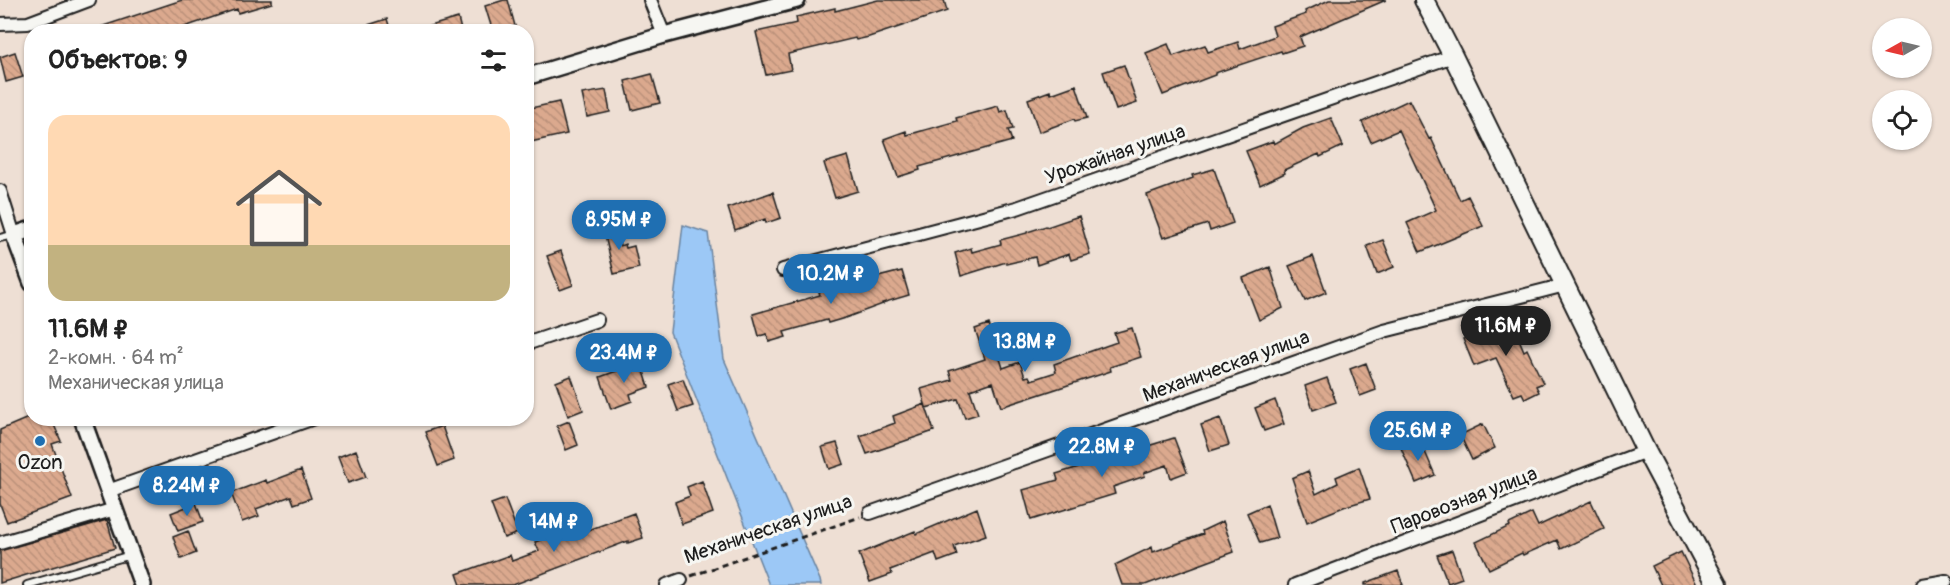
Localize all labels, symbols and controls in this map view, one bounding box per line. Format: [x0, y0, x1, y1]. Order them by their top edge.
north arrow [1872, 18, 1932, 78]
map controls [1872, 18, 1932, 150]
text: Объектов: 9 [48, 44, 188, 76]
icon: filters [477, 44, 510, 77]
button: locate [1872, 90, 1932, 150]
street label: Урожайная улица [1042, 118, 1188, 190]
icon: home [225, 154, 333, 262]
pin: 8.95M ₽ [564, 200, 674, 251]
text: 8.95M ₽ [586, 207, 652, 232]
pin: 10.2M ₽ [776, 254, 886, 305]
text: 10.2M ₽ [797, 261, 865, 286]
pin: 11.6M ₽ [1451, 306, 1561, 357]
text: 11.6M ₽ [48, 313, 129, 345]
text: 11.6M ₽ [1475, 313, 1537, 338]
pin: 13.8M ₽ [970, 322, 1080, 373]
street label: Механическая улица [1139, 324, 1313, 408]
text: 13.8M ₽ [993, 329, 1057, 354]
pin: 23.4M ₽ [569, 333, 679, 384]
text: 23.4M ₽ [590, 340, 658, 365]
text: 2-комн. · 64 m² [48, 345, 184, 370]
text: Механическая улица [48, 370, 224, 395]
pin: 25.6M ₽ [1363, 411, 1473, 462]
text: 25.6M ₽ [1384, 418, 1452, 443]
pin: 22.8M ₽ [1047, 427, 1157, 478]
marker: Ozon [33, 434, 47, 448]
text: 22.8M ₽ [1068, 434, 1136, 459]
place label: Ozon [18, 450, 62, 475]
street label: Паровозная улица [1387, 461, 1541, 539]
pin: 8.24M ₽ [132, 466, 242, 517]
text: 8.24M ₽ [153, 473, 221, 498]
street label: Механическая улица [681, 489, 855, 569]
pin: 14M ₽ [512, 502, 596, 553]
text: 14M ₽ [529, 509, 579, 534]

